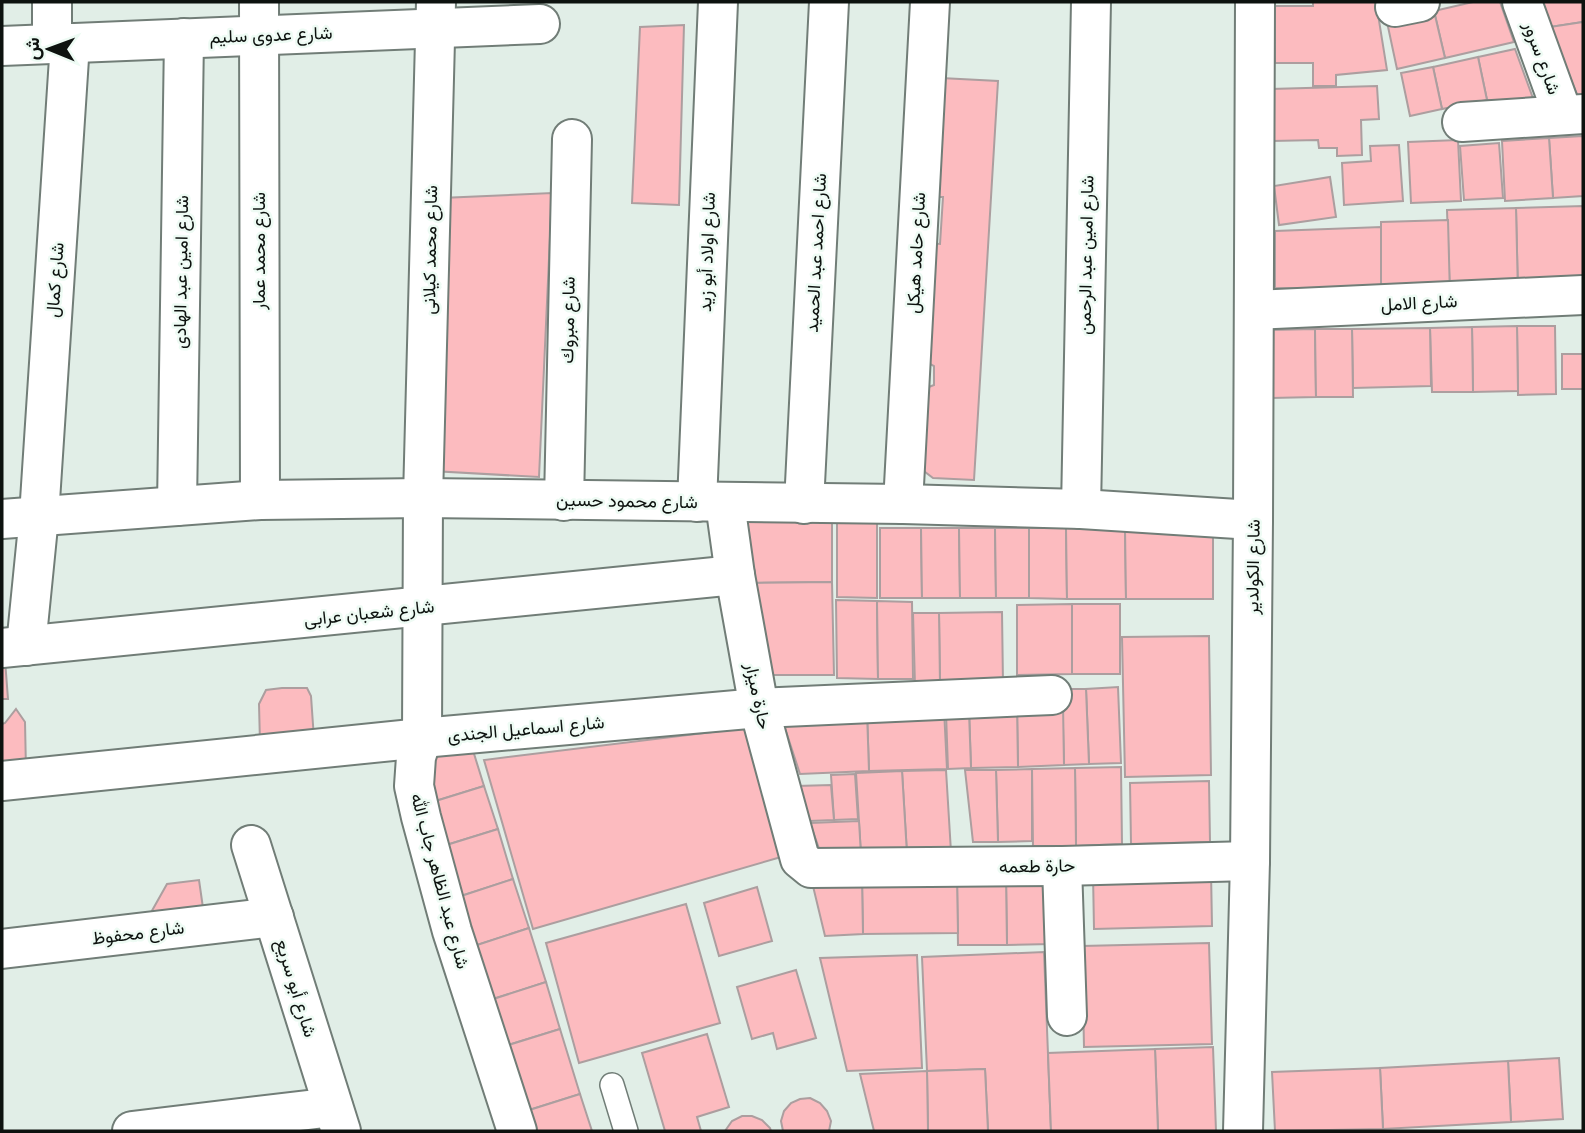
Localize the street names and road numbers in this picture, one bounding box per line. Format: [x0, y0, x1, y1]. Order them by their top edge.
street label: شارع سرور [1517, 18, 1565, 98]
street label: شارع عدوى سليم [209, 22, 333, 49]
street label: شارع احمد عبد الحميد [801, 173, 832, 333]
street label: شارع امين عبد الرحمن [1074, 175, 1099, 335]
street label: شارع محمد كيلانى [418, 185, 443, 315]
street label: شارع محمد عمار [248, 192, 271, 311]
street label: شارع اولاد أبو زيد [694, 192, 721, 312]
street label: شارع حامد هيكل [902, 192, 931, 314]
street label: شارع امين عبد الهادى [169, 195, 194, 349]
street label: شارع كمال [41, 242, 70, 318]
street label: شارع مبروك [556, 276, 581, 364]
street label: شارع الامل [1380, 290, 1458, 317]
street label: شارع محمود حسين [556, 489, 698, 514]
street label: شارع الكولدير [1241, 519, 1266, 616]
street label: شارع شعبان عرابى [303, 595, 435, 632]
street label: حارة ميزار [740, 660, 776, 731]
street label: شارع اسماعيل الجندى [447, 711, 606, 748]
street label: شارع عبد الظاهر جاب الله [405, 791, 474, 972]
street label: حارة طعمه [999, 854, 1075, 878]
street label: شارع محفوظ [90, 916, 186, 951]
street label: شارع أبو سريع [270, 936, 321, 1040]

